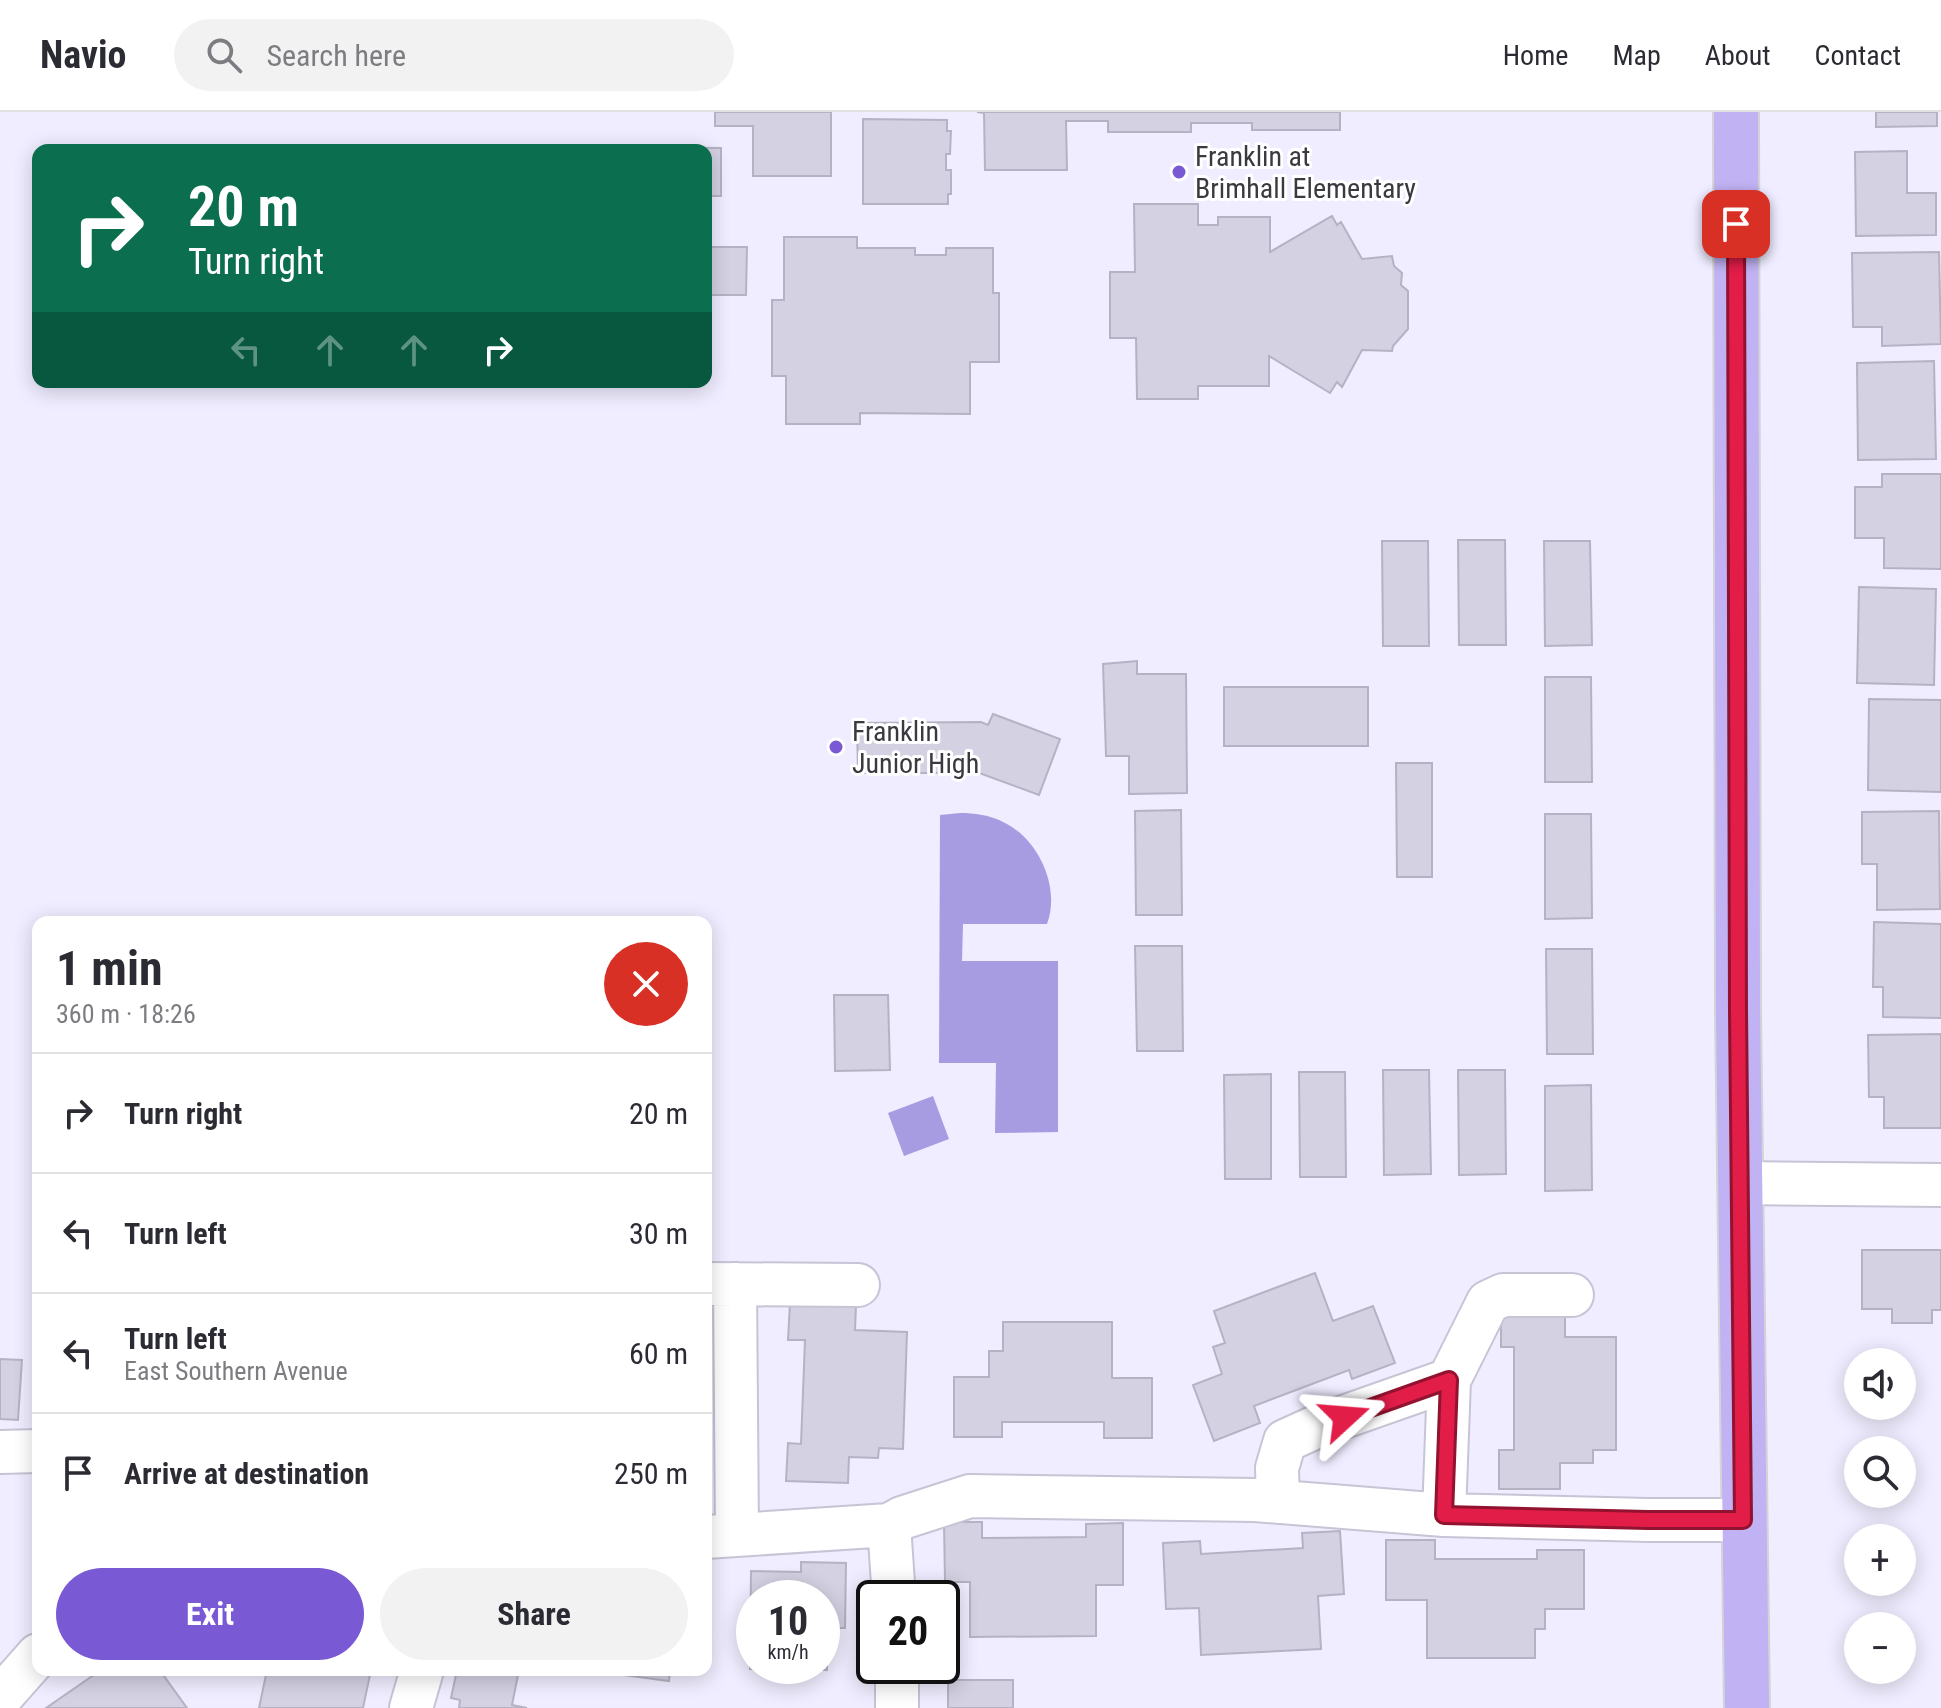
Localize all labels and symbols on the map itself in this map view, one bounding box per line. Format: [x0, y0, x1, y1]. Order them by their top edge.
place label: Franklin at Brimhall Elementary [1195, 140, 1416, 205]
marker: Franklin at Brimhall Elementary [1170, 163, 1188, 181]
pin [1702, 190, 1770, 258]
place label: Franklin Junior High [852, 715, 979, 780]
marker: Franklin Junior High [827, 738, 845, 756]
position arrow [1303, 1375, 1387, 1459]
speed limit sign: 20 [856, 1580, 960, 1684]

